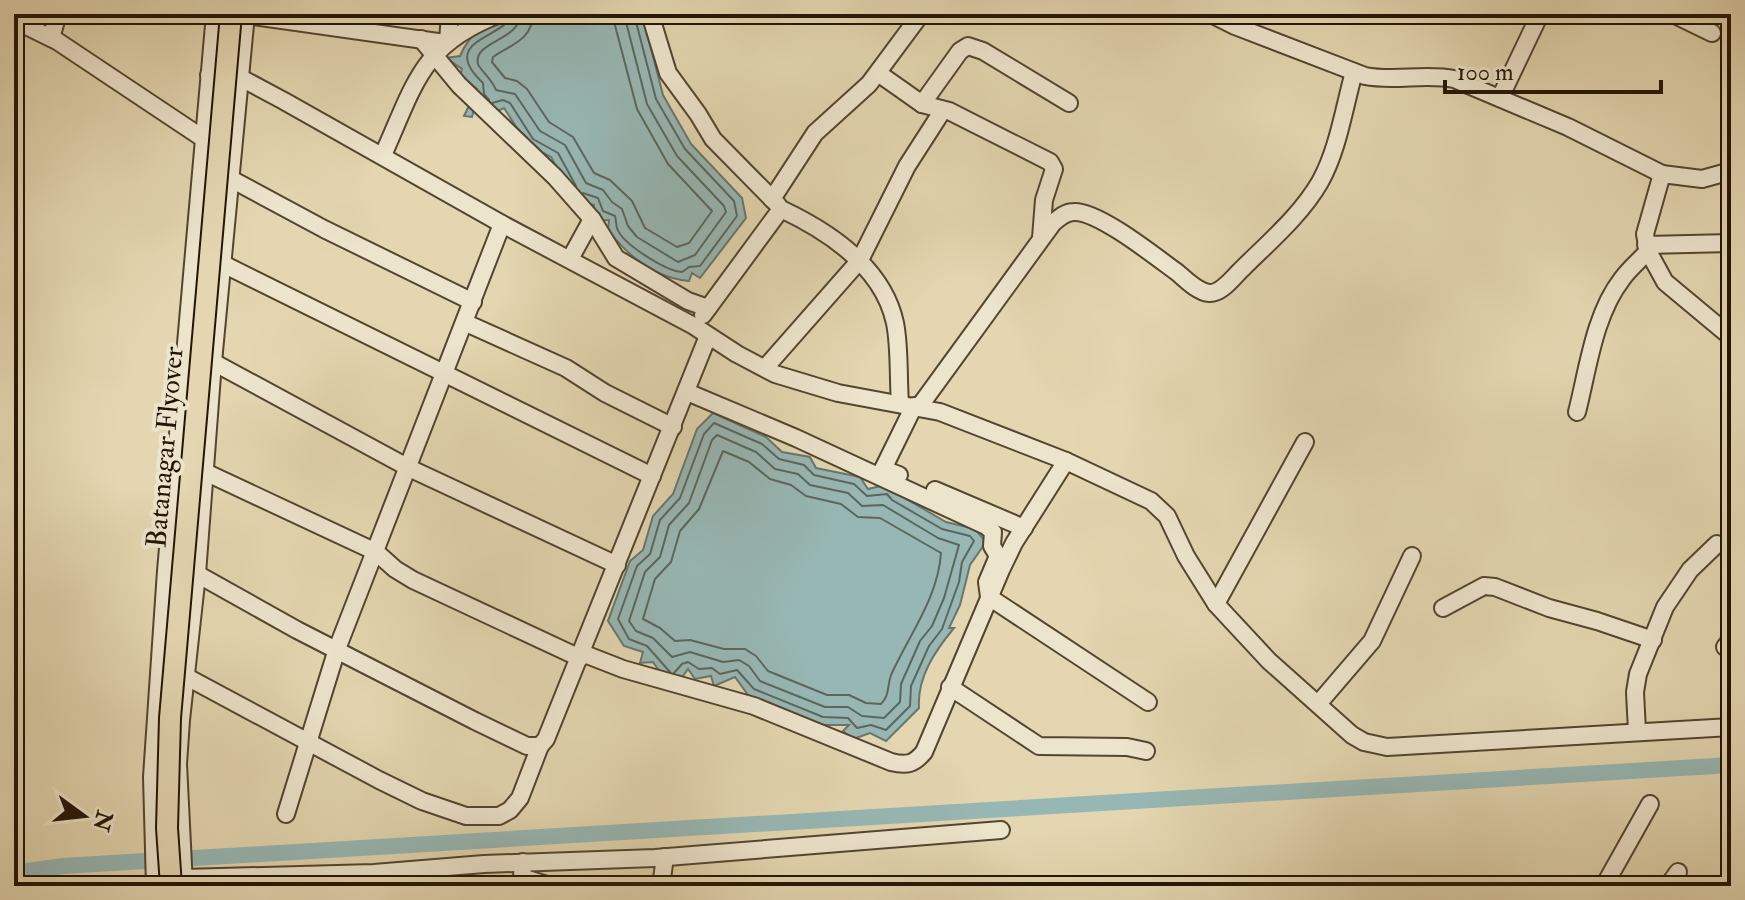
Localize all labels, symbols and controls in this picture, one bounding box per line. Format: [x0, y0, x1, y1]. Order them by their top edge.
scale bar [1445, 44, 1661, 94]
text: 100 m [1457, 57, 1514, 88]
street label: Batanagar Flyover [139, 344, 192, 549]
north arrow [44, 776, 124, 856]
text: N [86, 807, 119, 834]

